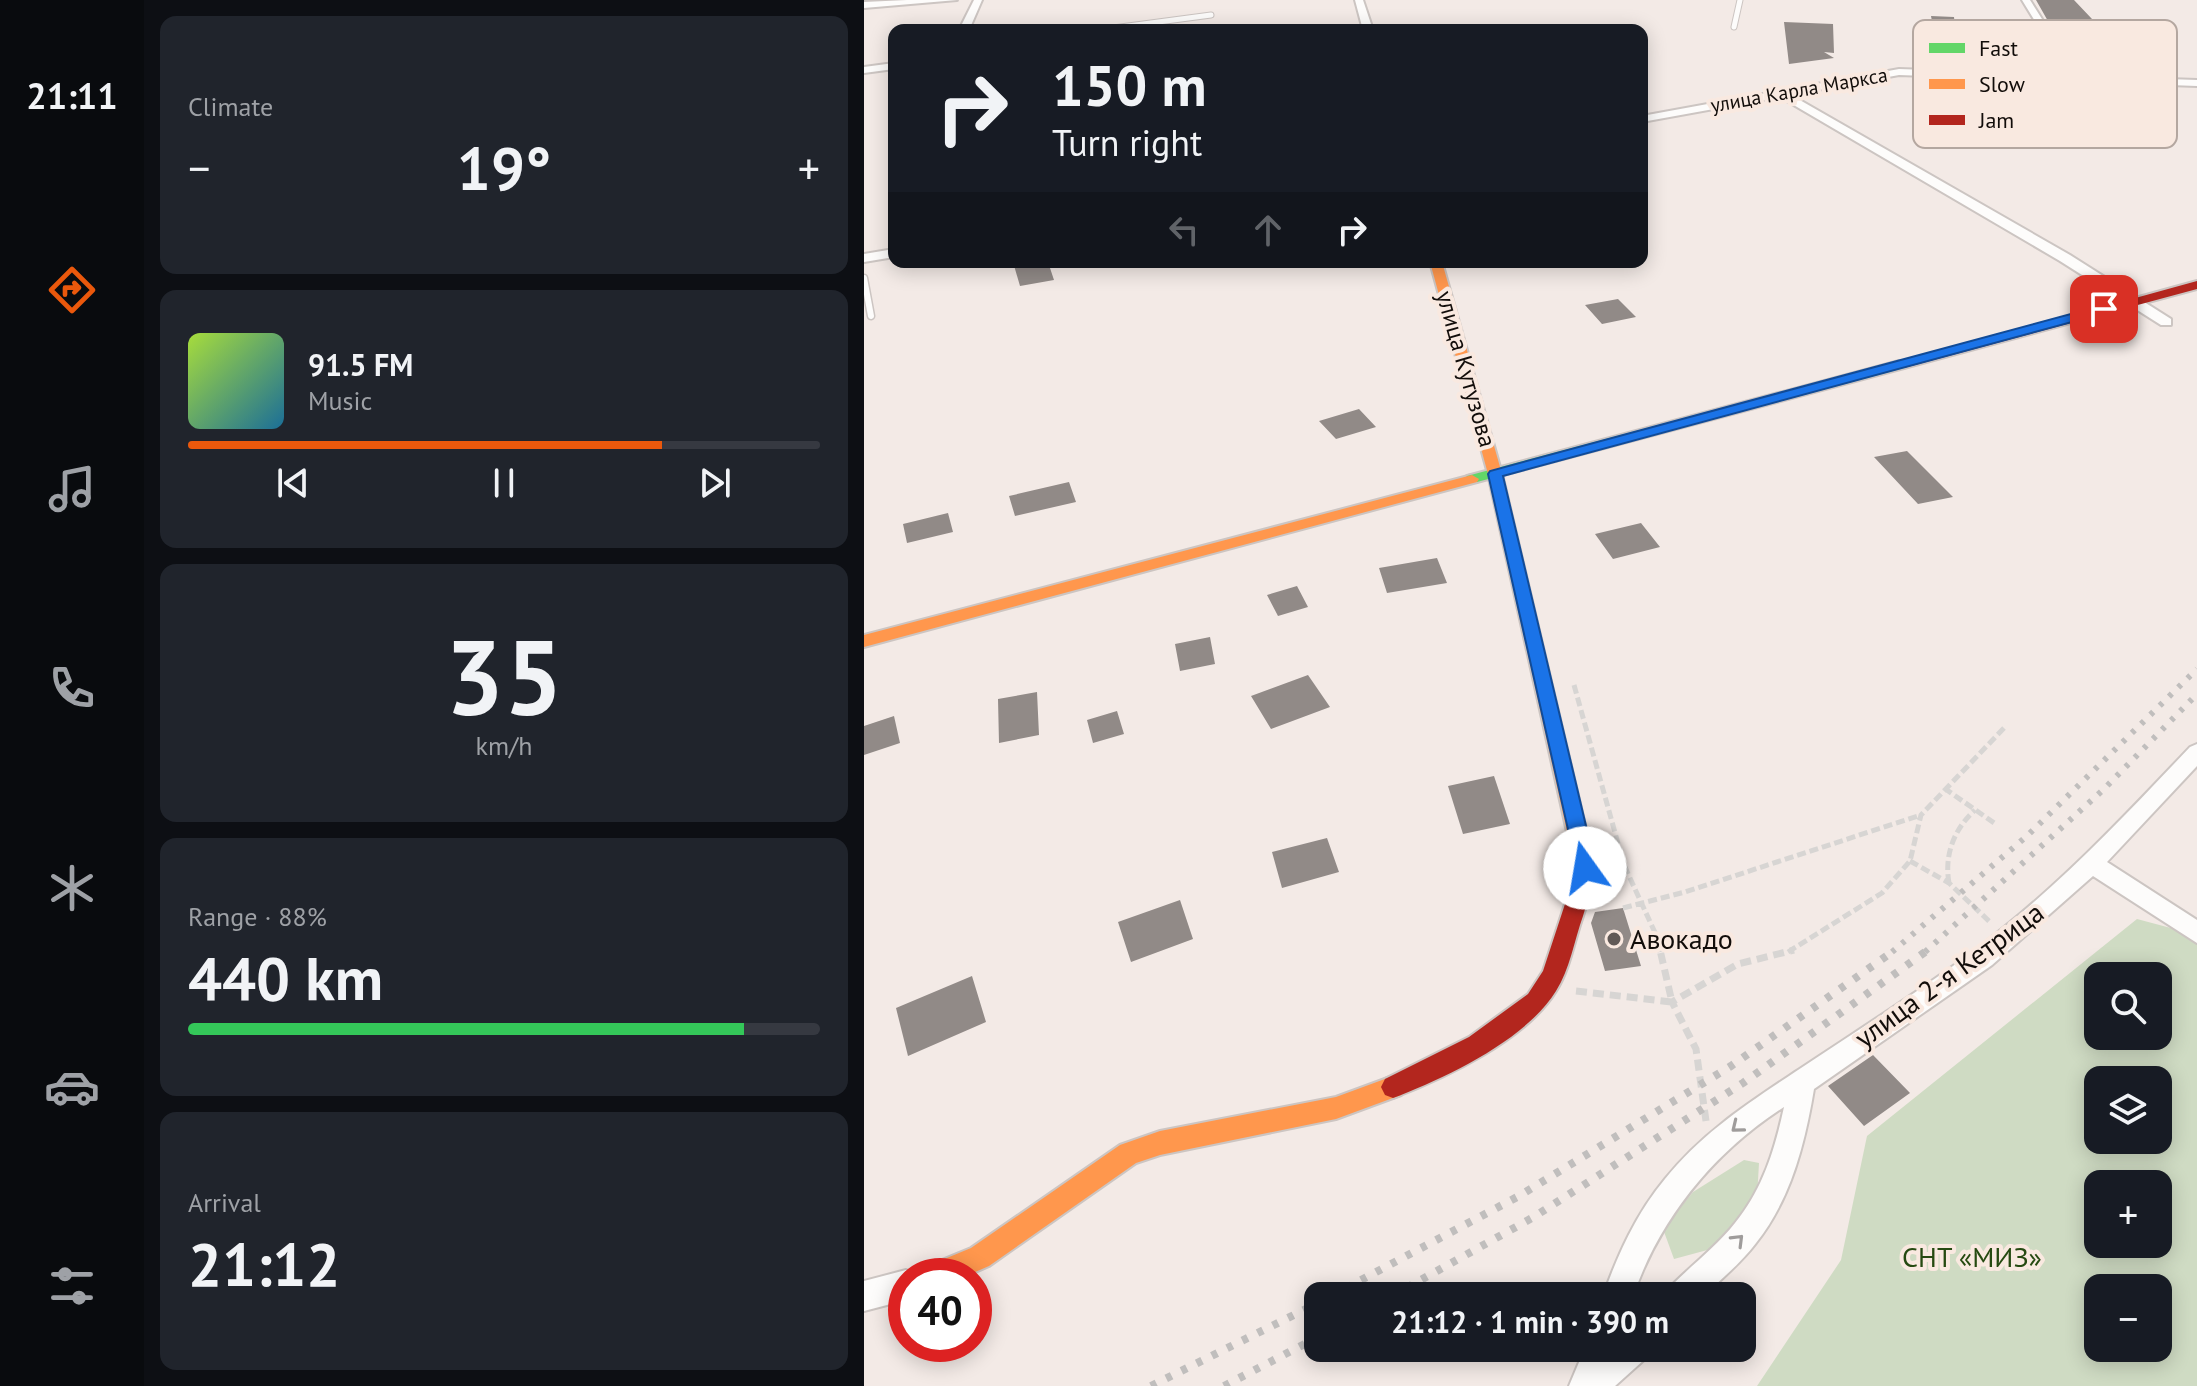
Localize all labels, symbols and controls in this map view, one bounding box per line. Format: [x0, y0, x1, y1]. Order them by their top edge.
legend [1913, 20, 2177, 148]
text: Fast [1979, 34, 2019, 62]
text: 150 m [1052, 49, 1207, 121]
icon: right [920, 56, 1024, 160]
street label: улица Карла Маркса [1708, 62, 1890, 118]
text: Slow [1979, 70, 2025, 98]
text: 21:11 [26, 72, 118, 119]
text: Climate [188, 90, 273, 123]
text: Jam [1978, 106, 2014, 134]
text: Turn right [1052, 119, 1202, 166]
text: 19° [457, 129, 551, 207]
text: − [188, 139, 210, 196]
text: + [798, 139, 820, 196]
icon: left [1162, 208, 1206, 252]
icon: ahead [1246, 208, 1290, 252]
icon: right [1330, 208, 1374, 252]
icon: directions [44, 262, 100, 318]
pin [2070, 275, 2138, 343]
street label: улица Кутузова [1429, 287, 1504, 451]
icon: arrive [2082, 287, 2126, 331]
text: 91.5 FM [308, 345, 413, 384]
text: Music [308, 384, 372, 417]
icon: music [44, 461, 100, 517]
icon: previous [271, 461, 315, 505]
icon: pause [482, 461, 526, 505]
icon: next [693, 461, 737, 505]
text: 35 [445, 609, 563, 744]
icon: phone [44, 660, 100, 716]
text: km/h [476, 729, 533, 762]
position arrow [1543, 826, 1627, 910]
icon: climate [44, 860, 100, 916]
street label: улица 2-я Кетрица [1847, 893, 2051, 1056]
text: Range · 88% [188, 900, 327, 933]
place label: Авокадо [1630, 920, 1733, 957]
marker: Авокадо [1605, 930, 1623, 948]
text: 440 km [188, 939, 383, 1017]
map controls [2084, 962, 2172, 1362]
button: search [2084, 962, 2172, 1050]
icon: car [44, 1059, 100, 1115]
button: layers [2084, 1066, 2172, 1154]
one-way arrow [1731, 1117, 1746, 1131]
button: + [2084, 1170, 2172, 1258]
text: Arrival [188, 1186, 261, 1219]
text: 21:12 [188, 1225, 340, 1303]
one-way arrow [1729, 1235, 1743, 1249]
park label: СНТ «МИЗ» [1902, 1238, 2042, 1275]
icon: filters [44, 1258, 100, 1314]
speed limit sign: 40 [888, 1258, 992, 1362]
button: − [2084, 1274, 2172, 1362]
text: 21:12 · 1 min · 390 m [1391, 1302, 1669, 1341]

